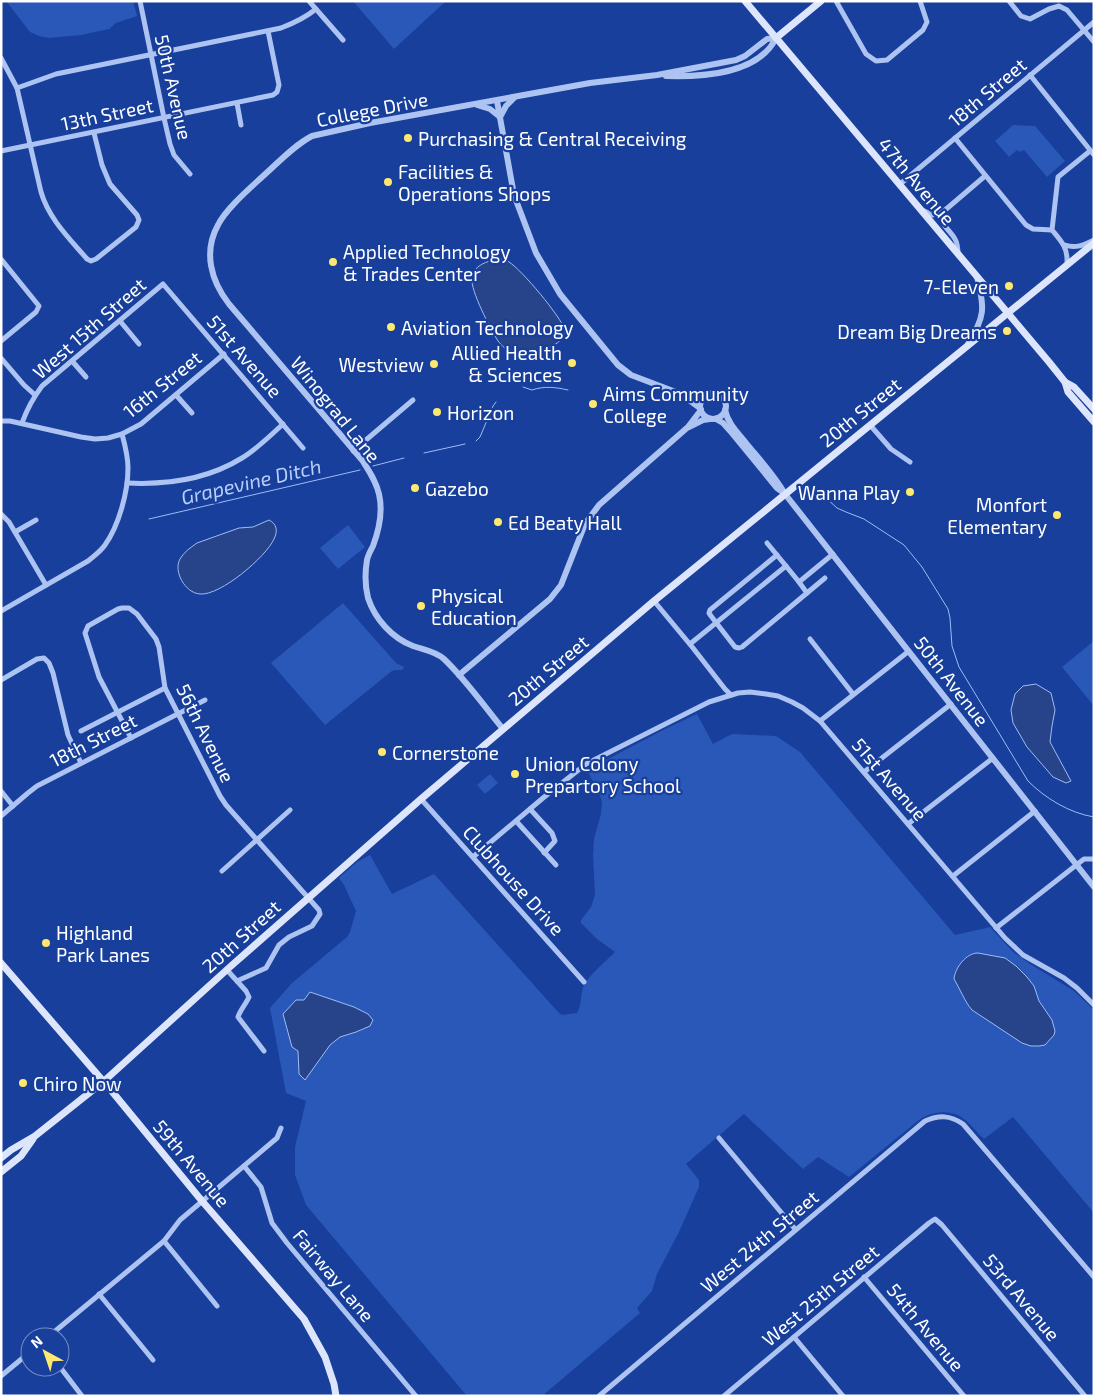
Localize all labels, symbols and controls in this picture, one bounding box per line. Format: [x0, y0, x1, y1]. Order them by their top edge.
street label: 50th Avenue [151, 32, 197, 142]
street label: 18th Street [943, 53, 1031, 131]
street label: College Drive [314, 87, 430, 131]
street label: 13th Street [59, 93, 155, 135]
place label: Purchasing & Central Receiving [418, 127, 687, 150]
marker: Purchasing & Central Receiving [402, 132, 414, 144]
street label: 47th Avenue [874, 133, 960, 229]
place label: Facilities & Operations Shops [398, 160, 551, 205]
marker: Facilities & Operations Shops [382, 176, 394, 188]
place label: Applied Technology & Trades Center [343, 240, 510, 285]
marker: Applied Technology & Trades Center [327, 256, 339, 268]
street label: West 15th Street [28, 273, 150, 383]
place label: 7-Eleven [924, 275, 999, 298]
marker: 7-Eleven [1003, 280, 1015, 292]
street label: 51st Avenue [203, 310, 287, 402]
place label: Aviation Technology [401, 316, 574, 339]
place label: Dream Big Dreams [837, 320, 997, 343]
marker: Aviation Technology [385, 321, 397, 333]
marker: Dream Big Dreams [1001, 325, 1013, 337]
place label: Allied Health & Sciences [452, 341, 562, 386]
street label: 16th Street [118, 346, 206, 422]
street label: Winograd Lane [286, 351, 386, 467]
place label: Westview [339, 353, 424, 376]
marker: Allied Health & Sciences [566, 357, 578, 369]
marker: Westview [428, 358, 440, 370]
street label: 20th Street [815, 372, 905, 452]
place label: Aims Community College [603, 382, 749, 427]
marker: Aims Community College [587, 398, 599, 410]
place label: Horizon [447, 401, 514, 424]
marker: Horizon [431, 406, 443, 418]
water label: Grapevine Ditch [179, 453, 323, 509]
place label: Gazebo [425, 477, 489, 500]
place label: Wanna Play [798, 481, 900, 504]
marker: Gazebo [409, 482, 421, 494]
marker: Wanna Play [904, 486, 916, 498]
place label: Monfort Elementary [947, 493, 1047, 538]
marker: Monfort Elementary [1051, 509, 1063, 521]
place label: Ed Beaty Hall [508, 511, 622, 534]
marker: Ed Beaty Hall [492, 516, 504, 528]
place label: Physical Education [431, 584, 517, 629]
marker: Physical Education [415, 600, 427, 612]
street label: 20th Street [503, 630, 593, 710]
street label: 50th Avenue [910, 632, 994, 730]
street label: 56th Avenue [172, 680, 240, 786]
street label: 18th Street [46, 708, 140, 772]
street label: 51st Avenue [848, 733, 932, 825]
place label: Cornerstone [392, 741, 499, 764]
marker: Cornerstone [376, 746, 388, 758]
place label: Union Colony Prepartory School [525, 752, 681, 797]
marker: Union Colony Prepartory School [509, 768, 521, 780]
street label: Clubhouse Drive [459, 820, 569, 940]
street label: 20th Street [197, 895, 285, 977]
place label: Highland Park Lanes [56, 921, 150, 966]
marker: Highland Park Lanes [40, 937, 52, 949]
place label: Chiro Now [33, 1072, 122, 1095]
marker: Chiro Now [17, 1077, 29, 1089]
street label: 59th Avenue [149, 1115, 235, 1211]
street label: West 24th Street [695, 1185, 823, 1297]
street label: Fairway Lane [289, 1224, 379, 1326]
street label: West 25th Street [757, 1240, 883, 1350]
street label: 53rd Avenue [979, 1249, 1065, 1345]
street label: 54th Avenue [883, 1278, 969, 1376]
north arrow [20, 1327, 70, 1377]
text: N [27, 1332, 46, 1351]

